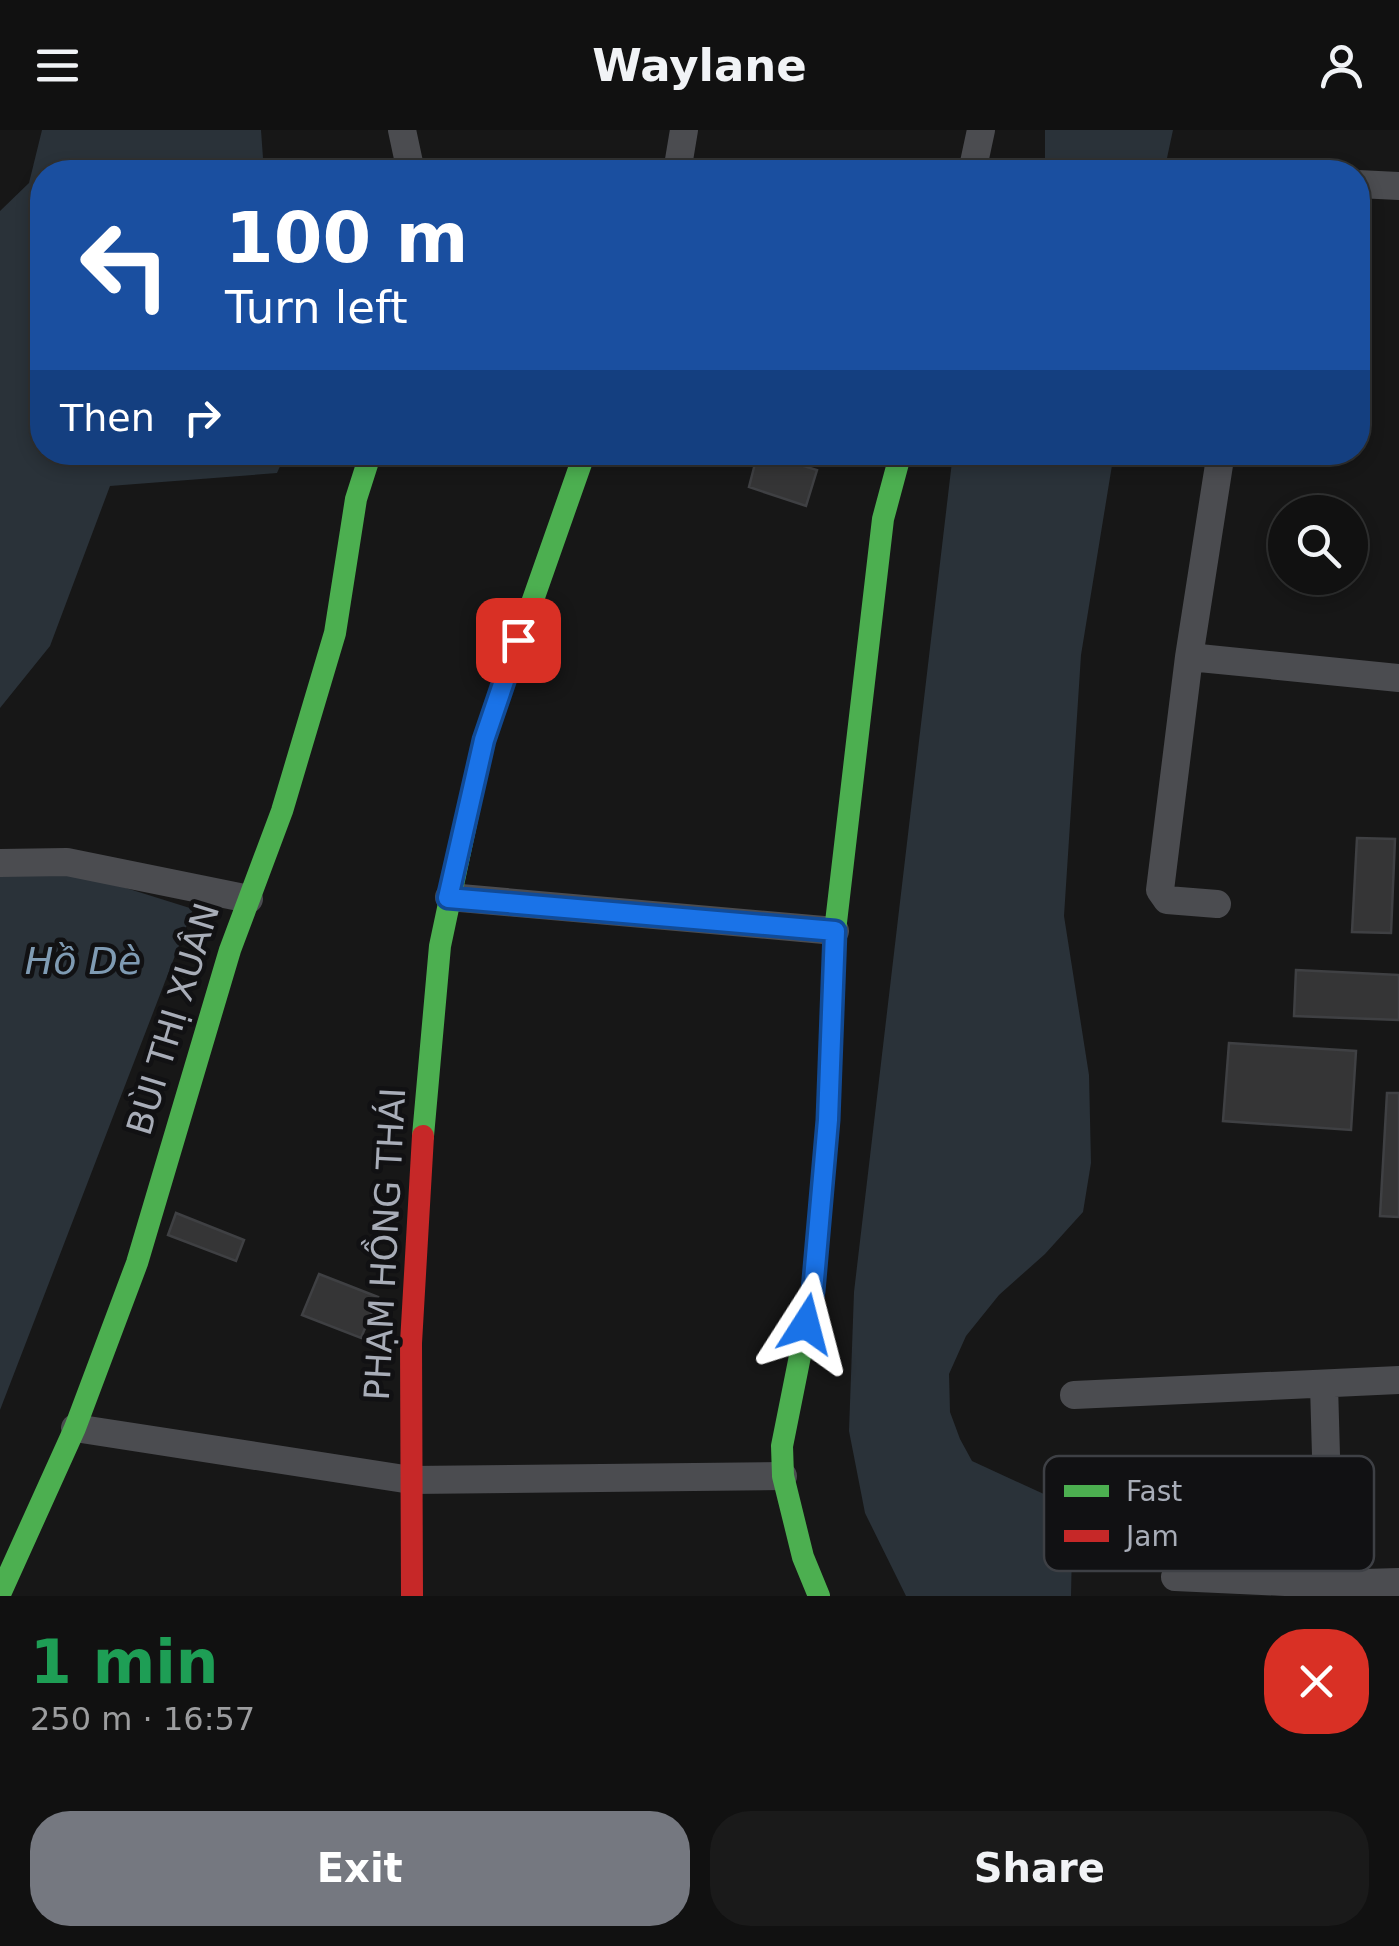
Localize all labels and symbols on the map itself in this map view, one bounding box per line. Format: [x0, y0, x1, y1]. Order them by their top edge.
pin [476, 598, 561, 683]
street label: BÙI THỊ XUÂN [118, 898, 227, 1140]
water label: Hồ Dè [25, 939, 141, 983]
street label: PHẠM HỒNG THÁI [352, 1086, 413, 1401]
position arrow [754, 1272, 858, 1376]
legend [1044, 1456, 1374, 1571]
text: Fast [1126, 1475, 1182, 1508]
text: Jam [1124, 1520, 1179, 1553]

